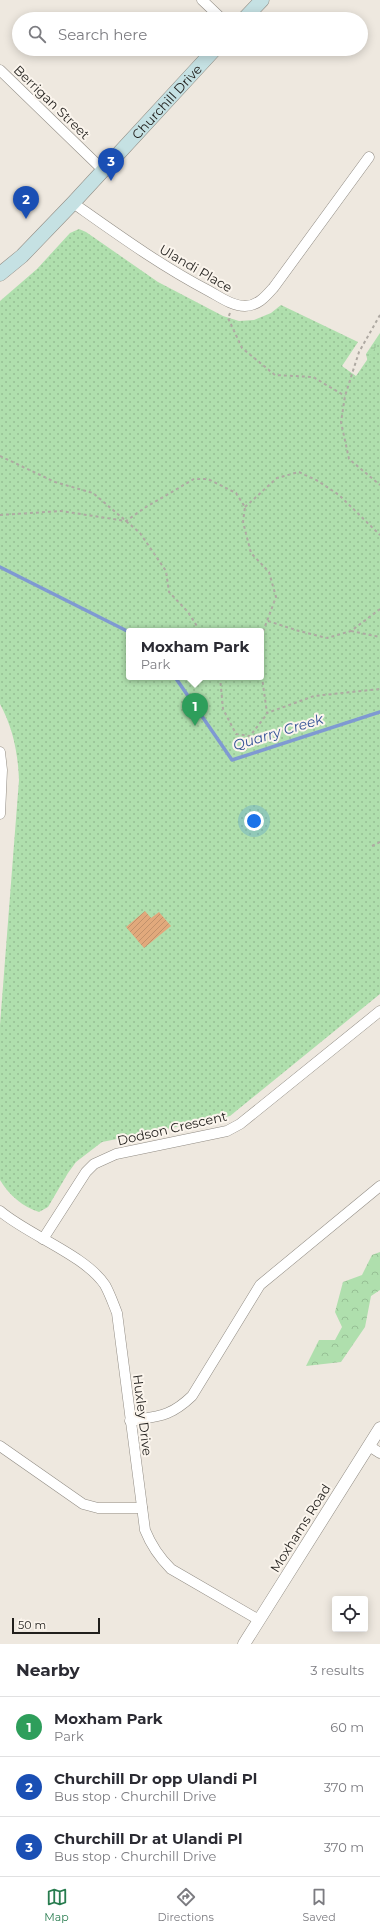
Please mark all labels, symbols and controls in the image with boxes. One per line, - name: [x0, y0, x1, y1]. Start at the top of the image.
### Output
- search box: [12, 12, 368, 56]
- icon: search: [26, 23, 48, 45]
- text: Search here: [58, 25, 147, 44]
- street label: Churchill Drive: [128, 61, 205, 142]
- street label: Berrigan Street: [11, 62, 93, 142]
- pin: 3: [98, 148, 124, 181]
- pin: 2: [13, 186, 39, 219]
- street label: Ulandi Place: [157, 241, 235, 295]
- popup: [126, 628, 264, 680]
- text: Moxham Park: [141, 637, 249, 656]
- text: Park: [141, 656, 170, 672]
- pin: 1: [182, 693, 208, 726]
- water label: Quarry Creek: [231, 710, 326, 754]
- your location: [244, 811, 264, 831]
- street label: Dodson Crescent: [116, 1108, 228, 1148]
- street label: Huxley Drive: [130, 1373, 156, 1457]
- street label: Moxhams Road: [266, 1481, 334, 1575]
- map controls: [332, 1596, 368, 1632]
- button: locate: [332, 1596, 368, 1632]
- scale bar: [12, 1616, 100, 1635]
- text: 50 m: [18, 1618, 46, 1632]
- text: Nearby: [16, 1660, 80, 1680]
- text: 3 results: [310, 1662, 364, 1678]
- text: Moxham Park: [54, 1709, 163, 1728]
- text: 1: [26, 1719, 32, 1735]
- text: 60 m: [330, 1719, 364, 1735]
- text: Park: [54, 1728, 84, 1744]
- text: Churchill Dr opp Ulandi Pl: [54, 1769, 257, 1788]
- text: 2: [25, 1779, 33, 1795]
- text: 370 m: [324, 1779, 364, 1795]
- text: Bus stop · Churchill Drive: [54, 1788, 216, 1804]
- text: Churchill Dr at Ulandi Pl: [54, 1829, 243, 1848]
- text: 3: [25, 1839, 33, 1855]
- text: 370 m: [324, 1839, 364, 1855]
- text: Bus stop · Churchill Drive: [54, 1848, 216, 1864]
- tab: Map: [44, 1886, 69, 1924]
- tab: Directions: [158, 1886, 214, 1924]
- tab: Saved: [303, 1886, 336, 1924]

